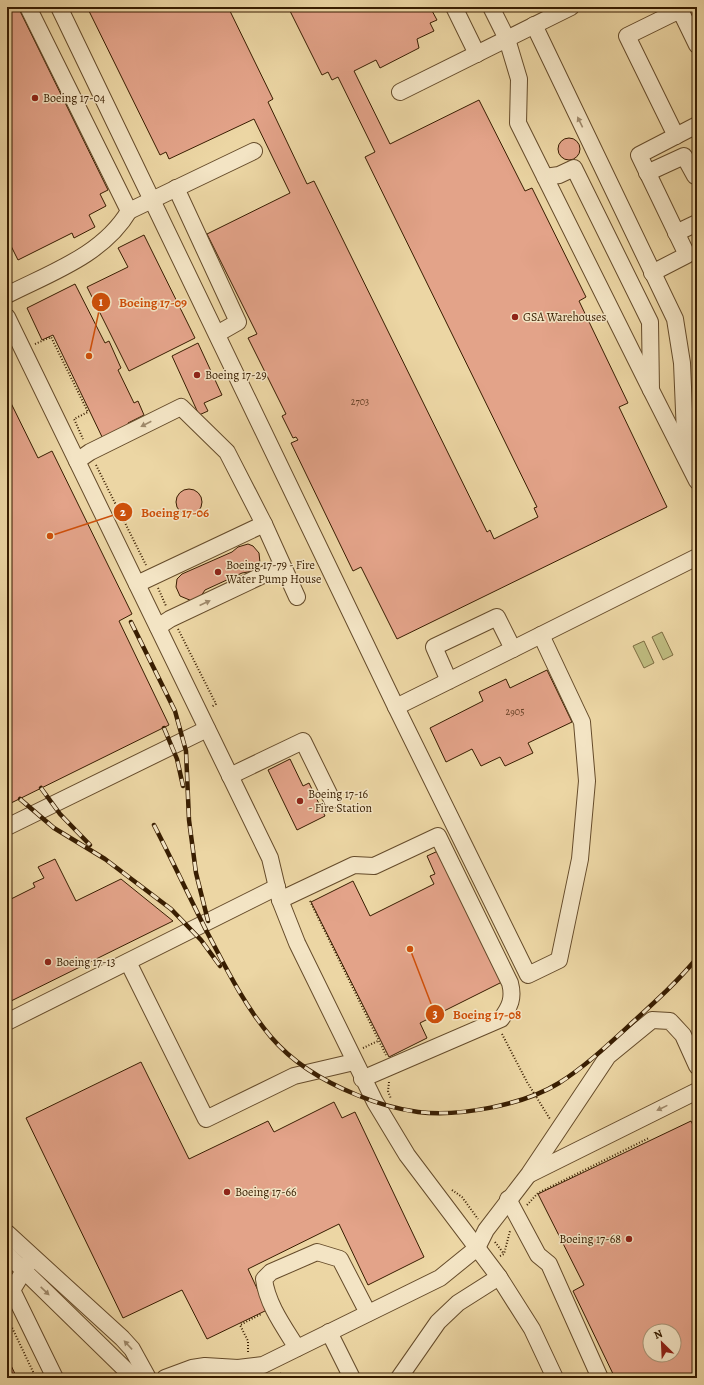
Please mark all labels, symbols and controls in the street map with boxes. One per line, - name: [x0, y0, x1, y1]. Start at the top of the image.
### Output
- place label: Boeing 17-04: [43, 90, 106, 106]
- marker: Boeing 17-04: [30, 93, 40, 103]
- one-way arrow: [577, 116, 583, 127]
- callout: Boeing 17-09: [91, 290, 195, 315]
- text: 1: [99, 294, 104, 310]
- text: Boeing 17-09: [119, 294, 187, 311]
- place label: GSA Warehouses: [523, 309, 606, 325]
- marker: GSA Warehouses: [510, 312, 520, 322]
- place label: Boeing 17-29: [205, 367, 267, 383]
- marker: Boeing 17-29: [192, 370, 202, 380]
- house number: 2703: [351, 395, 369, 408]
- one-way arrow: [141, 421, 152, 427]
- callout: Boeing 17-06: [113, 500, 217, 525]
- text: 2: [120, 504, 126, 520]
- text: Boeing 17-06: [141, 504, 209, 521]
- place label: Boeing 17-79 - Fire Water Pump House: [225, 557, 321, 587]
- marker: Boeing 17-79 - Fire Water Pump House: [213, 567, 223, 577]
- one-way arrow: [200, 600, 211, 606]
- house number: 2905: [506, 705, 524, 718]
- place label: Boeing 17-16 - Fire Station: [308, 786, 372, 816]
- marker: Boeing 17-16 - Fire Station: [295, 796, 305, 806]
- place label: Boeing 17-13: [56, 954, 116, 970]
- marker: Boeing 17-13: [43, 957, 53, 967]
- callout: Boeing 17-08: [425, 1002, 529, 1027]
- text: 3: [432, 1006, 438, 1022]
- text: Boeing 17-08: [453, 1006, 521, 1023]
- one-way arrow: [656, 1105, 668, 1111]
- place label: Boeing 17-66: [235, 1184, 297, 1200]
- marker: Boeing 17-66: [222, 1187, 232, 1197]
- place label: Boeing 17-68: [559, 1231, 621, 1247]
- marker: Boeing 17-68: [624, 1234, 634, 1244]
- one-way arrow: [40, 1286, 50, 1296]
- north arrow: [642, 1323, 682, 1363]
- text: N: [651, 1326, 665, 1343]
- one-way arrow: [123, 1340, 133, 1350]

